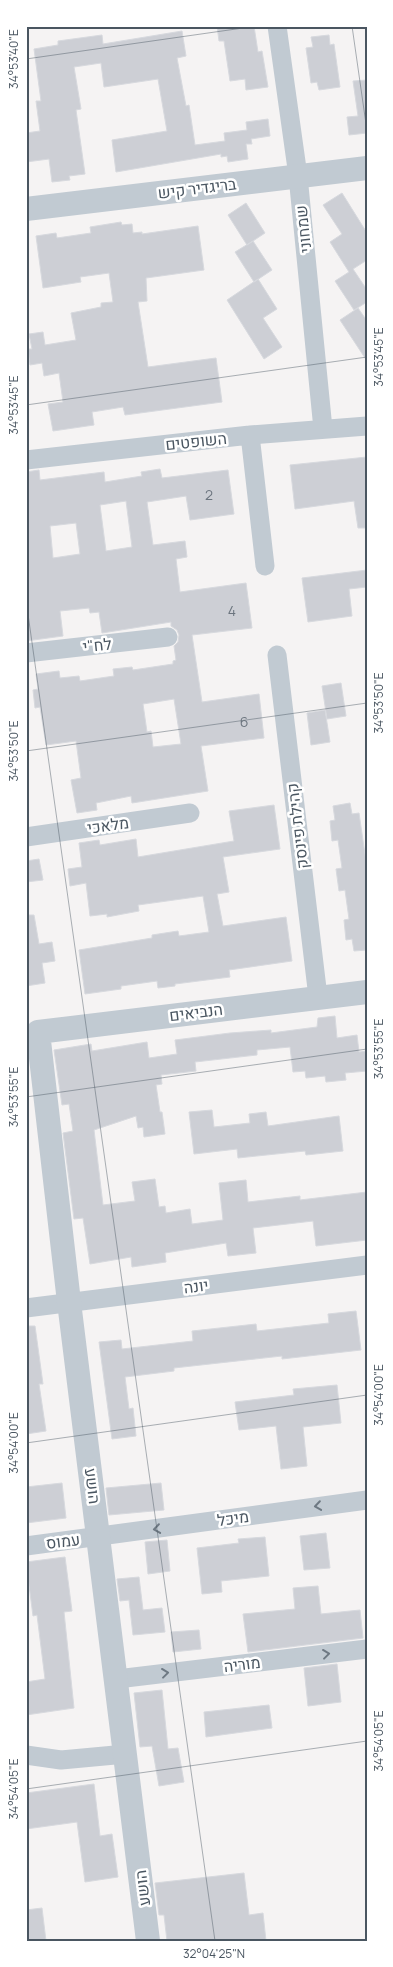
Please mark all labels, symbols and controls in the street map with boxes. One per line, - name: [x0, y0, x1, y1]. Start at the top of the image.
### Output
- text: 34°53'40"E: [5, 29, 22, 89]
- street label: בריגדיר קיש: [156, 172, 238, 204]
- street label: שמחוני: [290, 204, 316, 254]
- text: 34°53'45"E: [370, 327, 387, 387]
- text: 34°53'45"E: [5, 375, 22, 435]
- street label: השופטים: [164, 427, 228, 455]
- house number: 2: [205, 485, 213, 504]
- house number: 4: [228, 601, 236, 620]
- street label: לח"י: [81, 633, 113, 657]
- text: 34°53'50"E: [370, 672, 387, 734]
- house number: 6: [240, 712, 248, 731]
- text: 34°53'50"E: [5, 720, 22, 782]
- street label: קהילת פינסק: [281, 782, 313, 870]
- street label: מלאכי: [86, 811, 130, 839]
- street label: הנביאים: [168, 998, 224, 1026]
- text: 34°53'55"E: [370, 1019, 387, 1079]
- text: 34°53'55"E: [5, 1067, 22, 1127]
- street label: יונה: [182, 1274, 210, 1298]
- text: 34°54'00"E: [370, 1364, 387, 1426]
- text: 34°54'00"E: [5, 1412, 22, 1474]
- street label: הושע: [80, 1467, 106, 1505]
- one-way arrow: [314, 1500, 322, 1511]
- street label: מיכל: [216, 1505, 250, 1531]
- one-way arrow: [153, 1523, 162, 1533]
- street label: עמוס: [45, 1528, 81, 1554]
- one-way arrow: [323, 1649, 331, 1660]
- street label: מוריה: [222, 1651, 262, 1677]
- one-way arrow: [161, 1669, 169, 1679]
- text: 34°54'05"E: [370, 1710, 387, 1772]
- text: 34°54'05"E: [5, 1758, 22, 1820]
- street label: הושע: [129, 1869, 155, 1907]
- text: 32°04'25"N: [183, 1945, 245, 1962]

